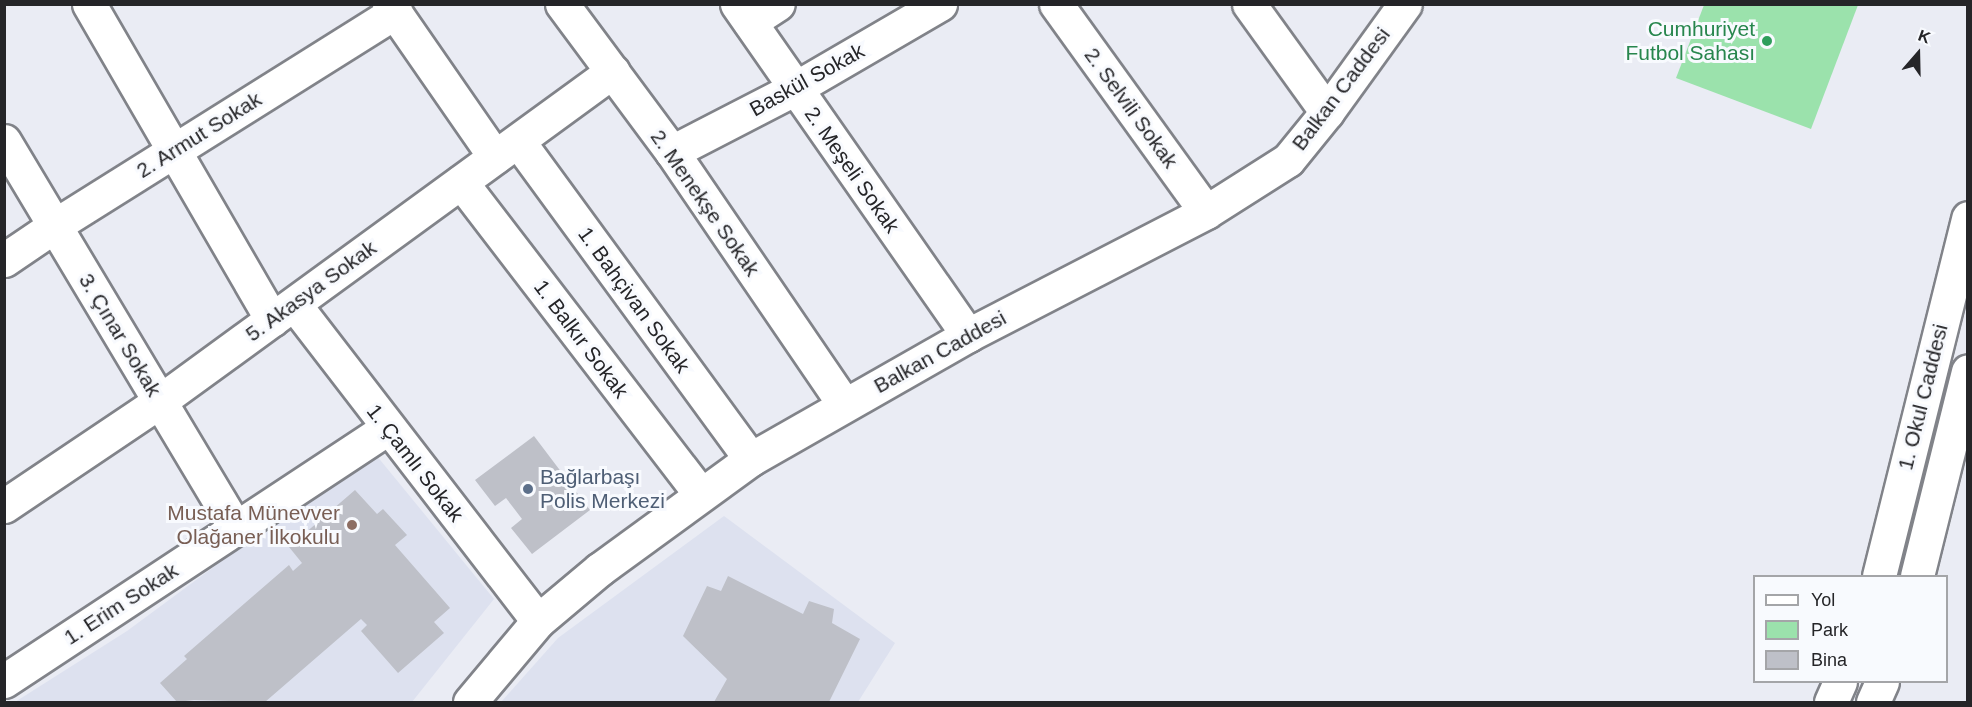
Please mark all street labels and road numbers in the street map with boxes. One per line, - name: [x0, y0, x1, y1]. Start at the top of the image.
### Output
- street label: Balkan Caddesi: [1287, 23, 1395, 155]
- street label: Baskül Sokak: [745, 38, 869, 122]
- street label: 2. Selvili Sokak: [1079, 43, 1183, 173]
- street label: 2. Armut Sokak: [131, 86, 267, 184]
- street label: 2. Meşeli Sokak: [799, 102, 905, 238]
- street label: 2. Menekşe Sokak: [645, 125, 765, 281]
- street label: 1. Bahçivan Sokak: [573, 222, 695, 378]
- street label: 5. Akasya Sokak: [240, 235, 382, 347]
- street label: 3. Çınar Sokak: [73, 269, 167, 401]
- street label: 1. Balkır Sokak: [528, 275, 634, 403]
- street label: Balkan Caddesi: [870, 305, 1010, 399]
- street label: 1. Okul Caddesi: [1893, 321, 1953, 473]
- street label: 1. Çamlı Sokak: [361, 399, 469, 527]
- street label: 1. Erim Sokak: [59, 558, 183, 650]

